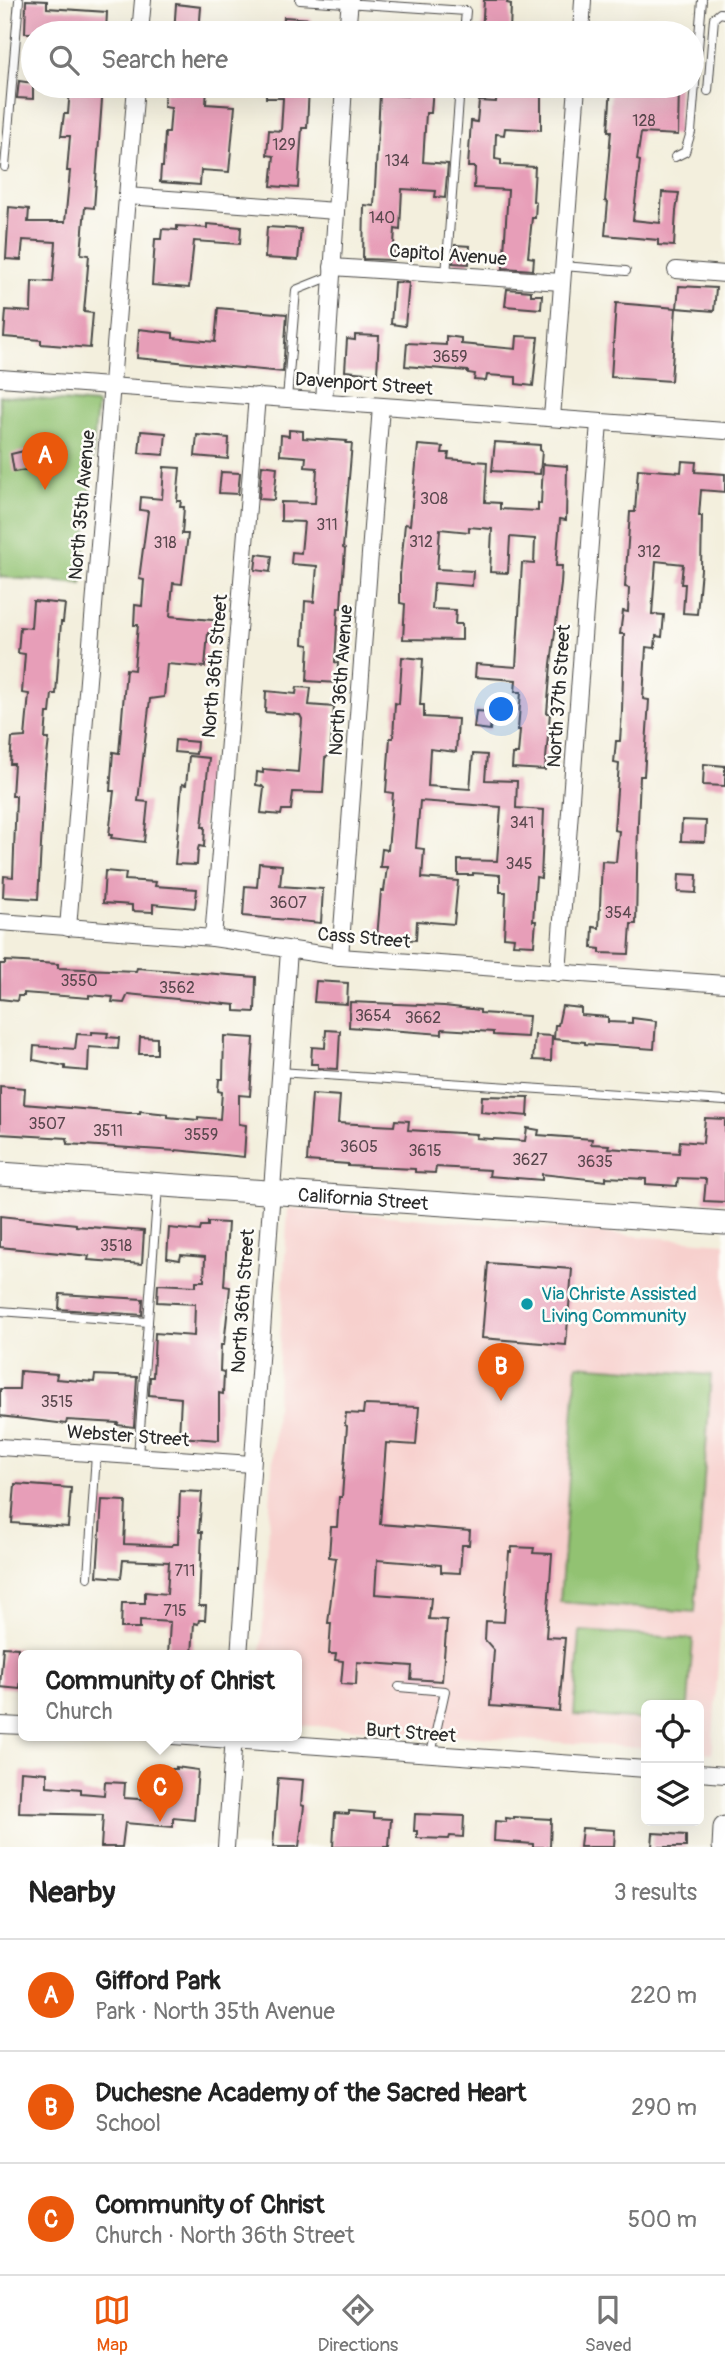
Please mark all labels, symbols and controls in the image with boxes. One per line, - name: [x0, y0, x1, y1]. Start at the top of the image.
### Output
- search box: [21, 21, 704, 98]
- icon: search: [45, 41, 83, 79]
- text: Search here: [101, 44, 228, 76]
- house number: 128: [632, 111, 656, 131]
- house number: 129: [272, 135, 296, 155]
- house number: 134: [385, 151, 409, 171]
- house number: 140: [369, 208, 395, 228]
- street label: Capitol Avenue: [388, 239, 508, 271]
- house number: 3659: [432, 347, 468, 367]
- street label: Davenport Street: [294, 367, 434, 401]
- street label: North 35th Avenue: [63, 428, 101, 581]
- pin: A: [22, 432, 68, 490]
- house number: 308: [420, 489, 448, 509]
- house number: 311: [316, 515, 338, 535]
- house number: 312: [409, 532, 433, 552]
- house number: 318: [153, 533, 177, 553]
- house number: 312: [637, 542, 661, 562]
- street label: North 36th Street: [197, 593, 233, 739]
- street label: North 36th Avenue: [324, 603, 358, 756]
- street label: North 37th Street: [542, 623, 576, 768]
- your location: [484, 692, 518, 726]
- house number: 341: [510, 813, 534, 833]
- house number: 345: [506, 854, 532, 874]
- house number: 3607: [269, 893, 307, 913]
- house number: 354: [605, 903, 631, 923]
- street label: Cass Street: [316, 922, 412, 954]
- house number: 3550: [60, 971, 98, 991]
- house number: 3562: [159, 978, 195, 998]
- house number: 3654: [355, 1006, 391, 1026]
- house number: 3662: [405, 1008, 441, 1028]
- house number: 3507: [29, 1114, 66, 1134]
- house number: 3511: [93, 1121, 123, 1141]
- house number: 3559: [184, 1125, 218, 1145]
- house number: 3605: [340, 1137, 378, 1157]
- house number: 3615: [408, 1141, 442, 1161]
- house number: 3627: [512, 1150, 548, 1170]
- house number: 3635: [577, 1152, 613, 1172]
- street label: California Street: [297, 1183, 429, 1216]
- street label: North 36th Street: [226, 1228, 260, 1374]
- house number: 3518: [100, 1236, 132, 1256]
- place label: Via Christe Assisted Living Community: [541, 1282, 697, 1328]
- marker: Via Christe Assisted Living Community: [519, 1296, 535, 1312]
- pin: B: [478, 1343, 524, 1401]
- house number: 3515: [41, 1392, 73, 1412]
- street label: Webster Street: [66, 1420, 190, 1452]
- house number: 711: [175, 1561, 195, 1581]
- house number: 715: [163, 1601, 187, 1621]
- popup: [18, 1650, 302, 1741]
- text: Community of Christ: [45, 1665, 275, 1697]
- text: Church: [45, 1697, 113, 1726]
- map controls: [641, 1700, 704, 1826]
- button: locate: [641, 1700, 704, 1763]
- street label: Burt Street: [365, 1718, 457, 1748]
- button: layers: [641, 1763, 704, 1826]
- pin: C: [137, 1764, 183, 1822]
- text: Nearby: [28, 1874, 115, 1911]
- text: 3 results: [614, 1878, 697, 1907]
- text: Gifford Park: [95, 1965, 221, 1997]
- text: A: [44, 1981, 58, 2010]
- text: 220 m: [630, 1981, 697, 2010]
- text: Park · North 35th Avenue: [95, 1997, 335, 2026]
- text: Duchesne Academy of the Sacred Heart: [95, 2077, 526, 2109]
- text: B: [44, 2093, 58, 2122]
- text: 290 m: [631, 2093, 697, 2122]
- text: School: [95, 2109, 161, 2138]
- text: Community of Christ: [95, 2189, 324, 2221]
- text: C: [44, 2205, 58, 2234]
- text: 500 m: [628, 2205, 697, 2234]
- text: Church · North 36th Street: [95, 2221, 354, 2250]
- tab: Map: [93, 2291, 131, 2357]
- tab: Directions: [318, 2291, 398, 2357]
- tab: Saved: [585, 2291, 632, 2357]

